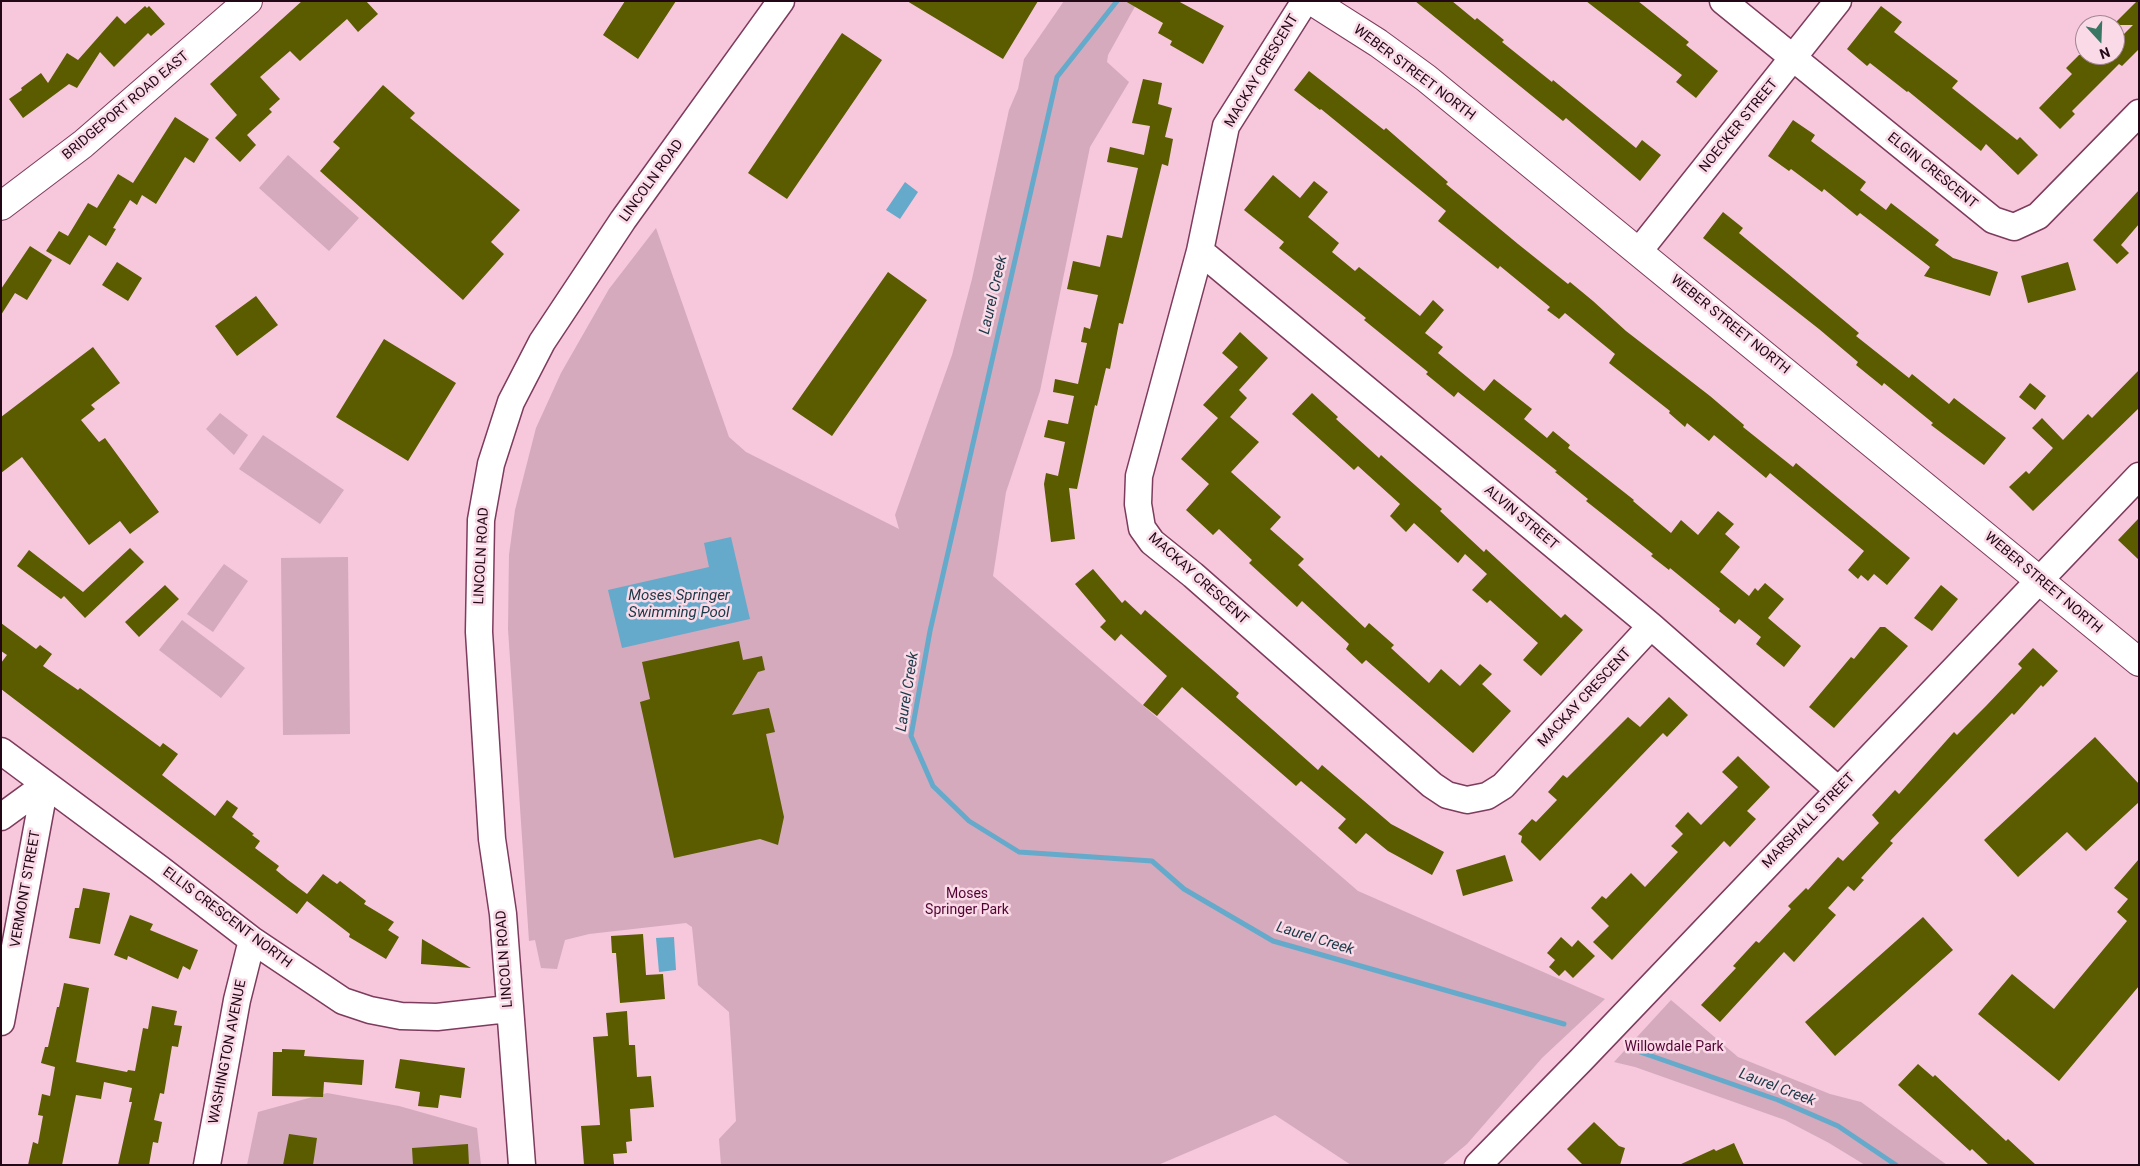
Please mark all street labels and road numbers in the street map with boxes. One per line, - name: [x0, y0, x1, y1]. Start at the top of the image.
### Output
- street label: MACKAY CRESCENT: [1222, 11, 1302, 131]
- street label: WEBER STREET NORTH: [1350, 22, 1478, 124]
- street label: BRIDGEPORT ROAD EAST: [59, 48, 193, 164]
- street label: NOECKER STREET: [1696, 76, 1782, 176]
- street label: ELGIN CRESCENT: [1884, 130, 1980, 212]
- street label: LINCOLN ROAD: [617, 137, 687, 225]
- street label: WEBER STREET NORTH: [1667, 272, 1793, 378]
- street label: ALVIN STREET: [1481, 482, 1561, 554]
- street label: LINCOLN ROAD: [471, 507, 493, 605]
- street label: WEBER STREET NORTH: [1981, 529, 2105, 637]
- street label: MACKAY CRESCENT: [1144, 530, 1252, 628]
- street label: MACKAY CRESCENT: [1535, 645, 1635, 751]
- street label: MARSHALL STREET: [1759, 770, 1859, 872]
- street label: VERMONT STREET: [7, 829, 45, 949]
- street label: ELLIS CRESCENT NORTH: [159, 864, 295, 972]
- street label: LINCOLN ROAD: [493, 910, 517, 1008]
- street label: WASHINGTON AVENUE: [206, 978, 250, 1126]

